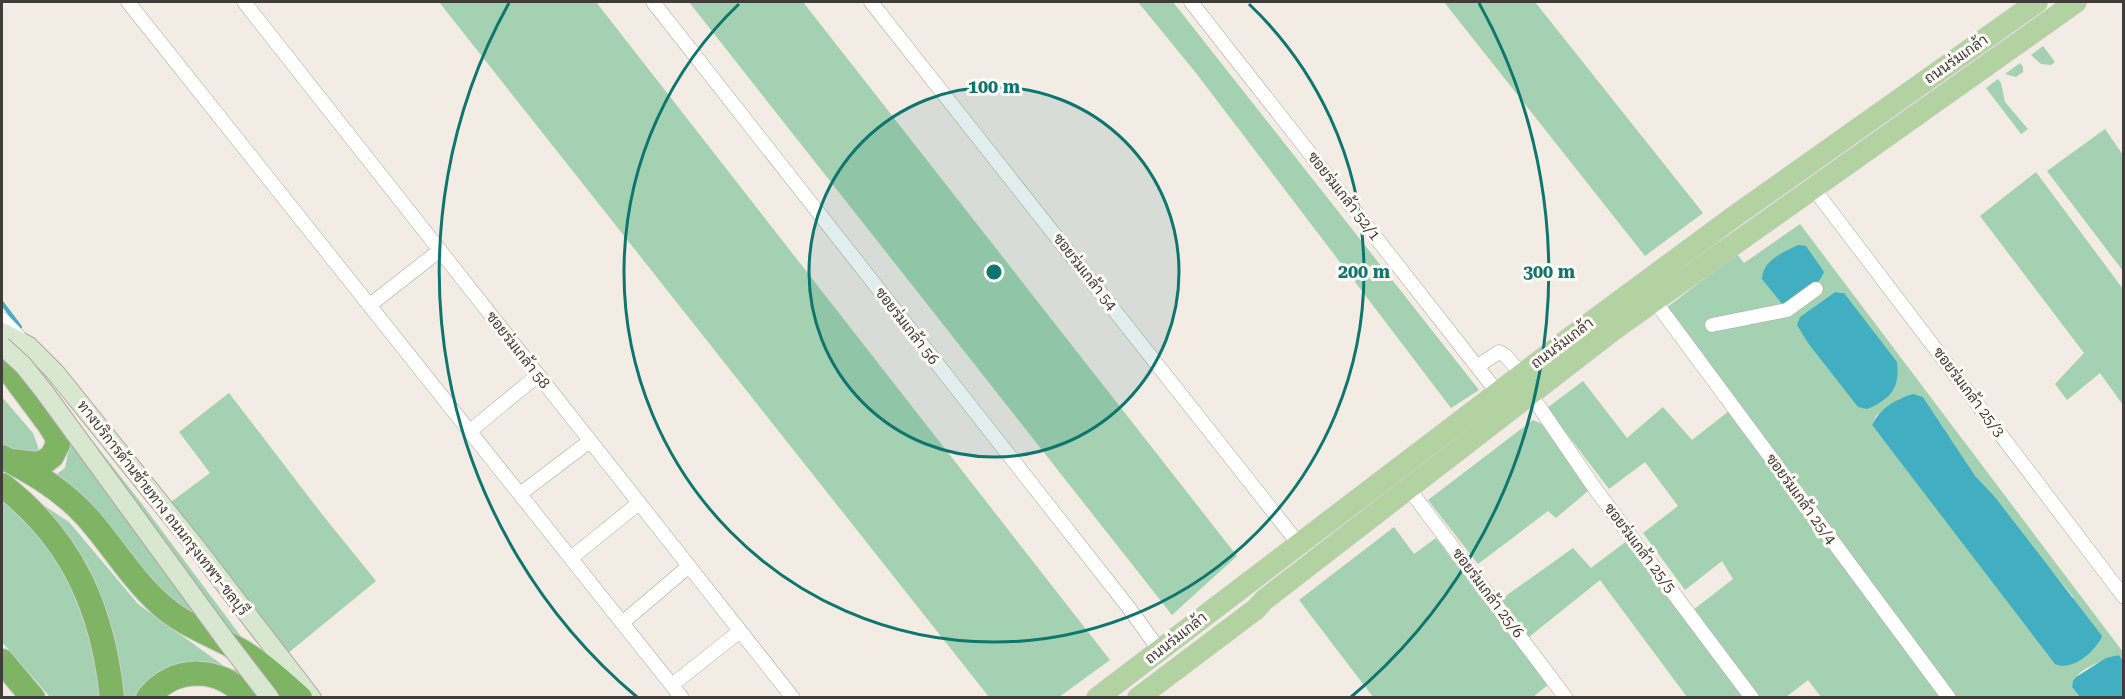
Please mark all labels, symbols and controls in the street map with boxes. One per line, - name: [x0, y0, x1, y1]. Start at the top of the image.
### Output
- street label: ถนนร่มเกล้า: [1920, 30, 1991, 87]
- text: 100 m: [968, 76, 1021, 97]
- street label: ซอยร่มเกล้า 52/1: [1304, 147, 1385, 244]
- street label: ซอยร่มเกล้า 54: [1049, 229, 1122, 315]
- text: 200 m: [1338, 261, 1391, 282]
- text: 300 m: [1523, 261, 1576, 282]
- centre of rings: [984, 262, 1004, 282]
- street label: ซอยร่มเกล้า 56: [871, 283, 943, 368]
- street label: ซอยร่มเกล้า 58: [482, 307, 554, 392]
- street label: ถนนร่มเกล้า: [1527, 313, 1597, 372]
- street label: ซอยร่มเกล้า 25/3: [1929, 343, 2009, 440]
- street label: ทางบริการด้านซ้ายทาง ถนนกรุงเทพฯ-ชลบุรี: [72, 396, 253, 620]
- street label: ซอยร่มเกล้า 25/4: [1762, 450, 1841, 548]
- street label: ซอยร่มเกล้า 25/5: [1600, 499, 1680, 596]
- street label: ซอยร่มเกล้า 25/6: [1448, 544, 1528, 641]
- street label: ถนนร่มเกล้า: [1141, 607, 1211, 668]

